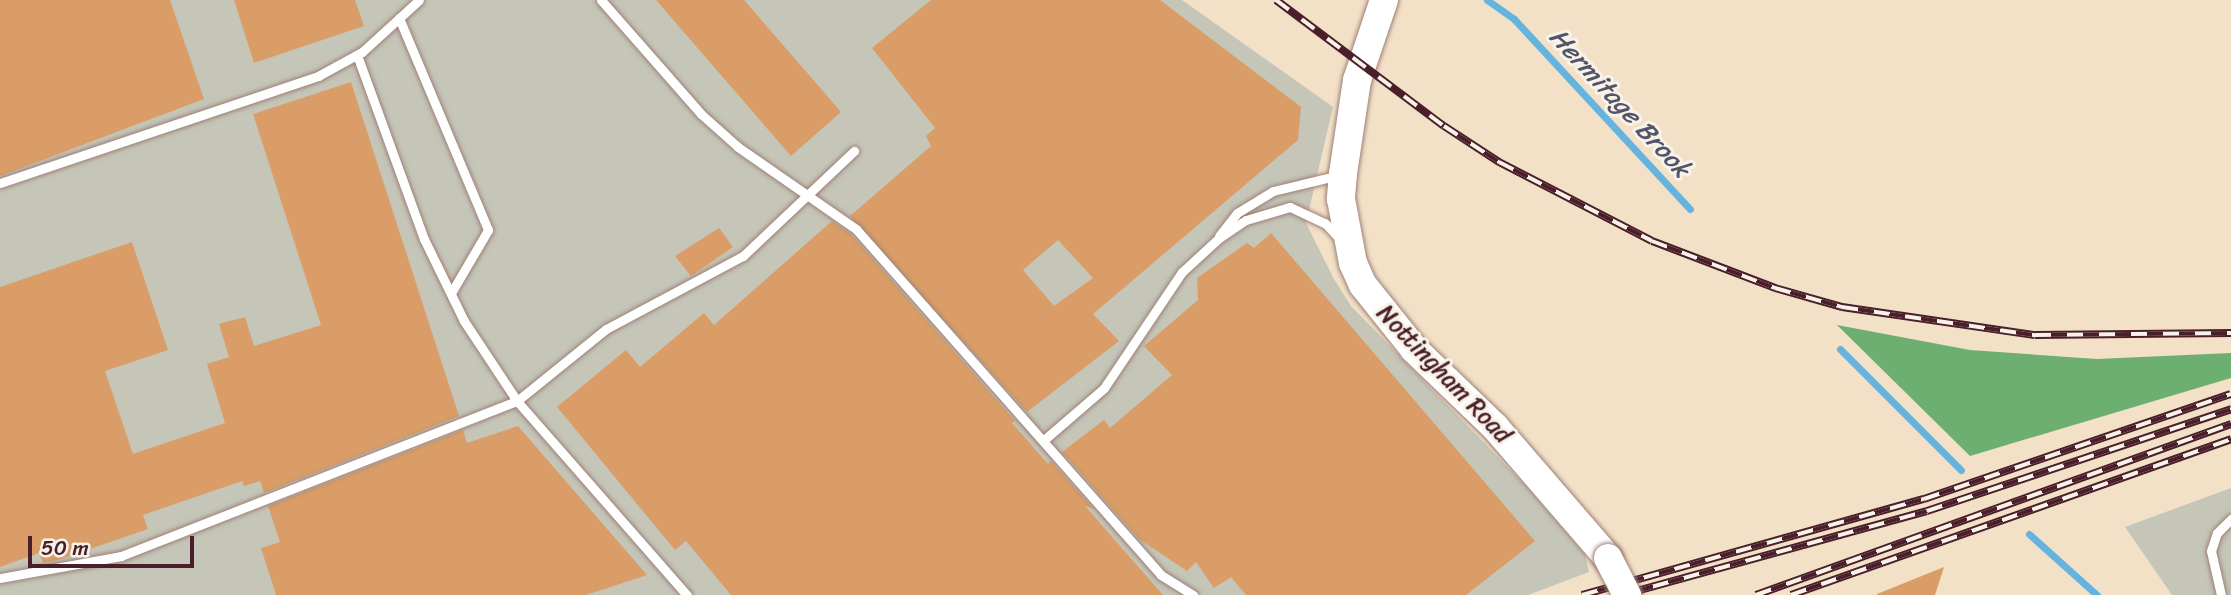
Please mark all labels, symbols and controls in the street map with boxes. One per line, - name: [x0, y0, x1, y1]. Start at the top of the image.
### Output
- water label: Hermitage Brook: [1543, 22, 1697, 184]
- street label: Nottingham Road: [1371, 299, 1517, 449]
- scale bar: [32, 522, 198, 566]
- text: 50 m: [41, 529, 89, 567]

